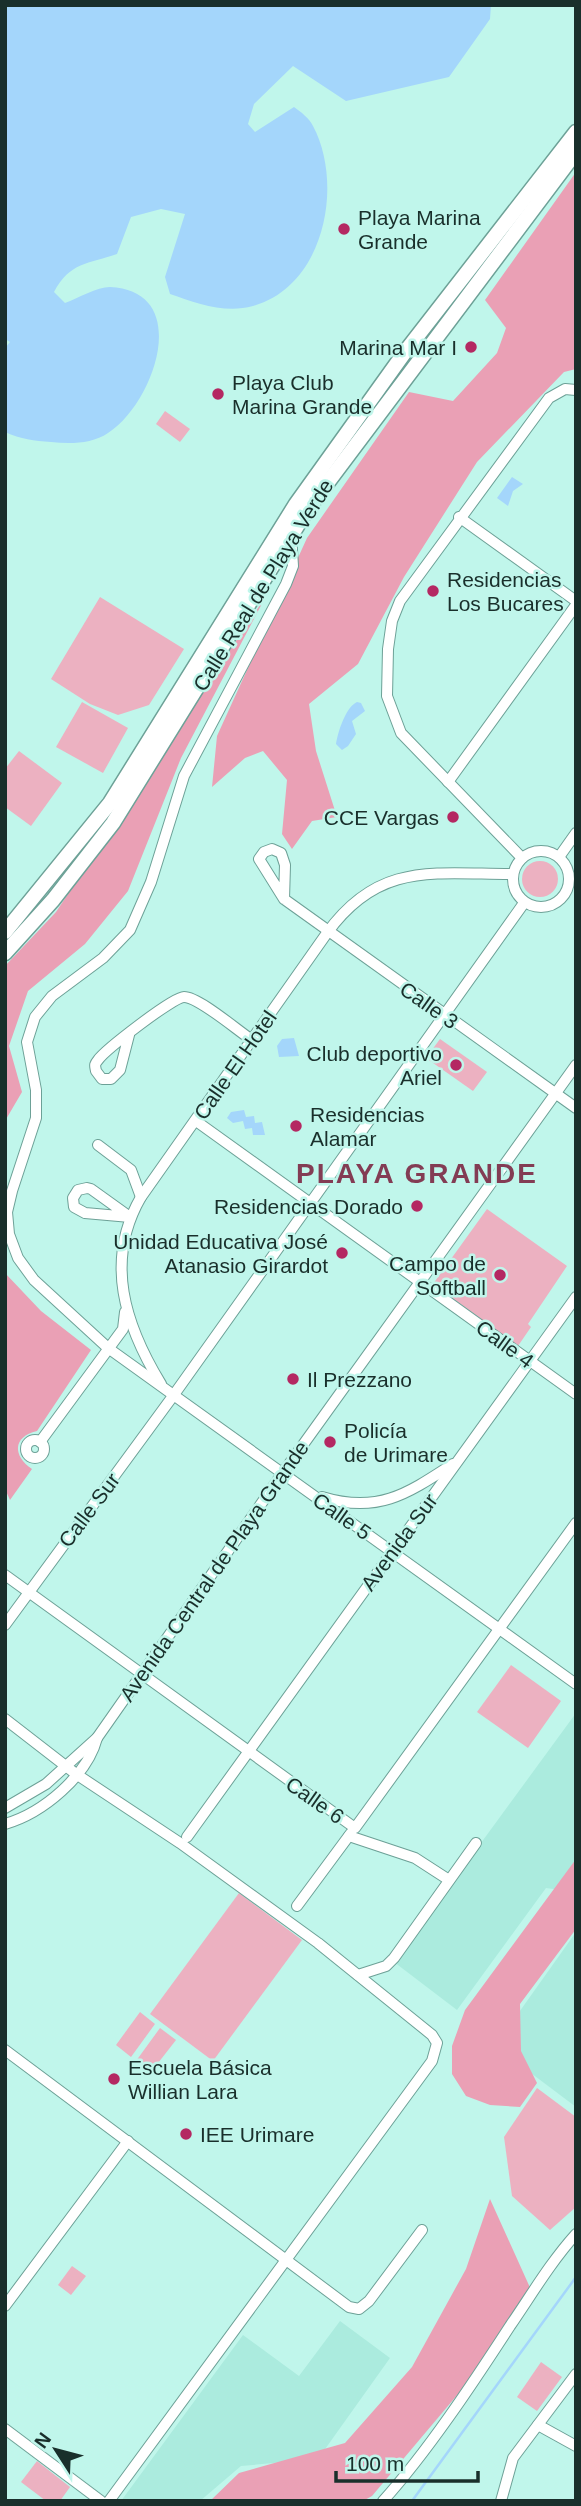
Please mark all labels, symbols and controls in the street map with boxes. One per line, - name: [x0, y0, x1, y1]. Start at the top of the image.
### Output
- place label: Playa Marina Grande: [358, 206, 481, 253]
- marker: Playa Marina Grande: [336, 221, 352, 237]
- place label: Marina Mar I: [339, 336, 457, 359]
- marker: Marina Mar I: [463, 339, 479, 355]
- place label: Playa Club Marina Grande: [232, 371, 372, 418]
- marker: Playa Club Marina Grande: [210, 386, 226, 402]
- street label: Calle Real de Playa Verde: [188, 475, 338, 695]
- place label: Residencias Los Bucares: [447, 568, 564, 615]
- marker: Residencias Los Bucares: [425, 583, 441, 599]
- place label: CCE Vargas: [324, 806, 439, 829]
- marker: CCE Vargas: [445, 809, 461, 825]
- street label: Calle 3: [396, 977, 462, 1033]
- street label: Calle El Hotel: [189, 1006, 281, 1124]
- place label: Club deportivo Ariel: [307, 1042, 442, 1089]
- marker: Club deportivo Ariel: [448, 1057, 464, 1073]
- place label: Residencias Alamar: [310, 1103, 424, 1150]
- marker: Residencias Alamar: [288, 1118, 304, 1134]
- district label: PLAYA GRANDE: [296, 1158, 538, 1189]
- place label: Residencias Dorado: [214, 1195, 403, 1218]
- marker: Residencias Dorado: [409, 1198, 425, 1214]
- place label: Unidad Educativa José Atanasio Girardot: [113, 1230, 328, 1277]
- marker: Unidad Educativa José Atanasio Girardot: [334, 1245, 350, 1261]
- place label: Campo de Softball: [389, 1252, 486, 1299]
- marker: Campo de Softball: [492, 1267, 508, 1283]
- street label: Calle 4: [472, 1315, 538, 1373]
- place label: Il Prezzano: [307, 1368, 412, 1391]
- marker: Il Prezzano: [285, 1371, 301, 1387]
- place label: Policía de Urimare: [344, 1419, 448, 1466]
- marker: Policía de Urimare: [322, 1434, 338, 1450]
- street label: Avenida Central de Playa Grande: [115, 1436, 313, 1706]
- street label: Calle Sur: [54, 1469, 124, 1551]
- street label: Calle 5: [309, 1488, 375, 1544]
- street label: Avenida Sur: [356, 1489, 442, 1595]
- street label: Calle 6: [282, 1772, 348, 1828]
- place label: Escuela Básica Willian Lara: [128, 2056, 272, 2103]
- marker: Escuela Básica Willian Lara: [106, 2071, 122, 2087]
- place label: IEE Urimare: [200, 2123, 314, 2146]
- marker: IEE Urimare: [178, 2126, 194, 2142]
- north arrow: [21, 2415, 91, 2485]
- text: N: [30, 2429, 55, 2452]
- scale bar: [336, 2440, 478, 2484]
- text: 100 m: [346, 2452, 404, 2475]

